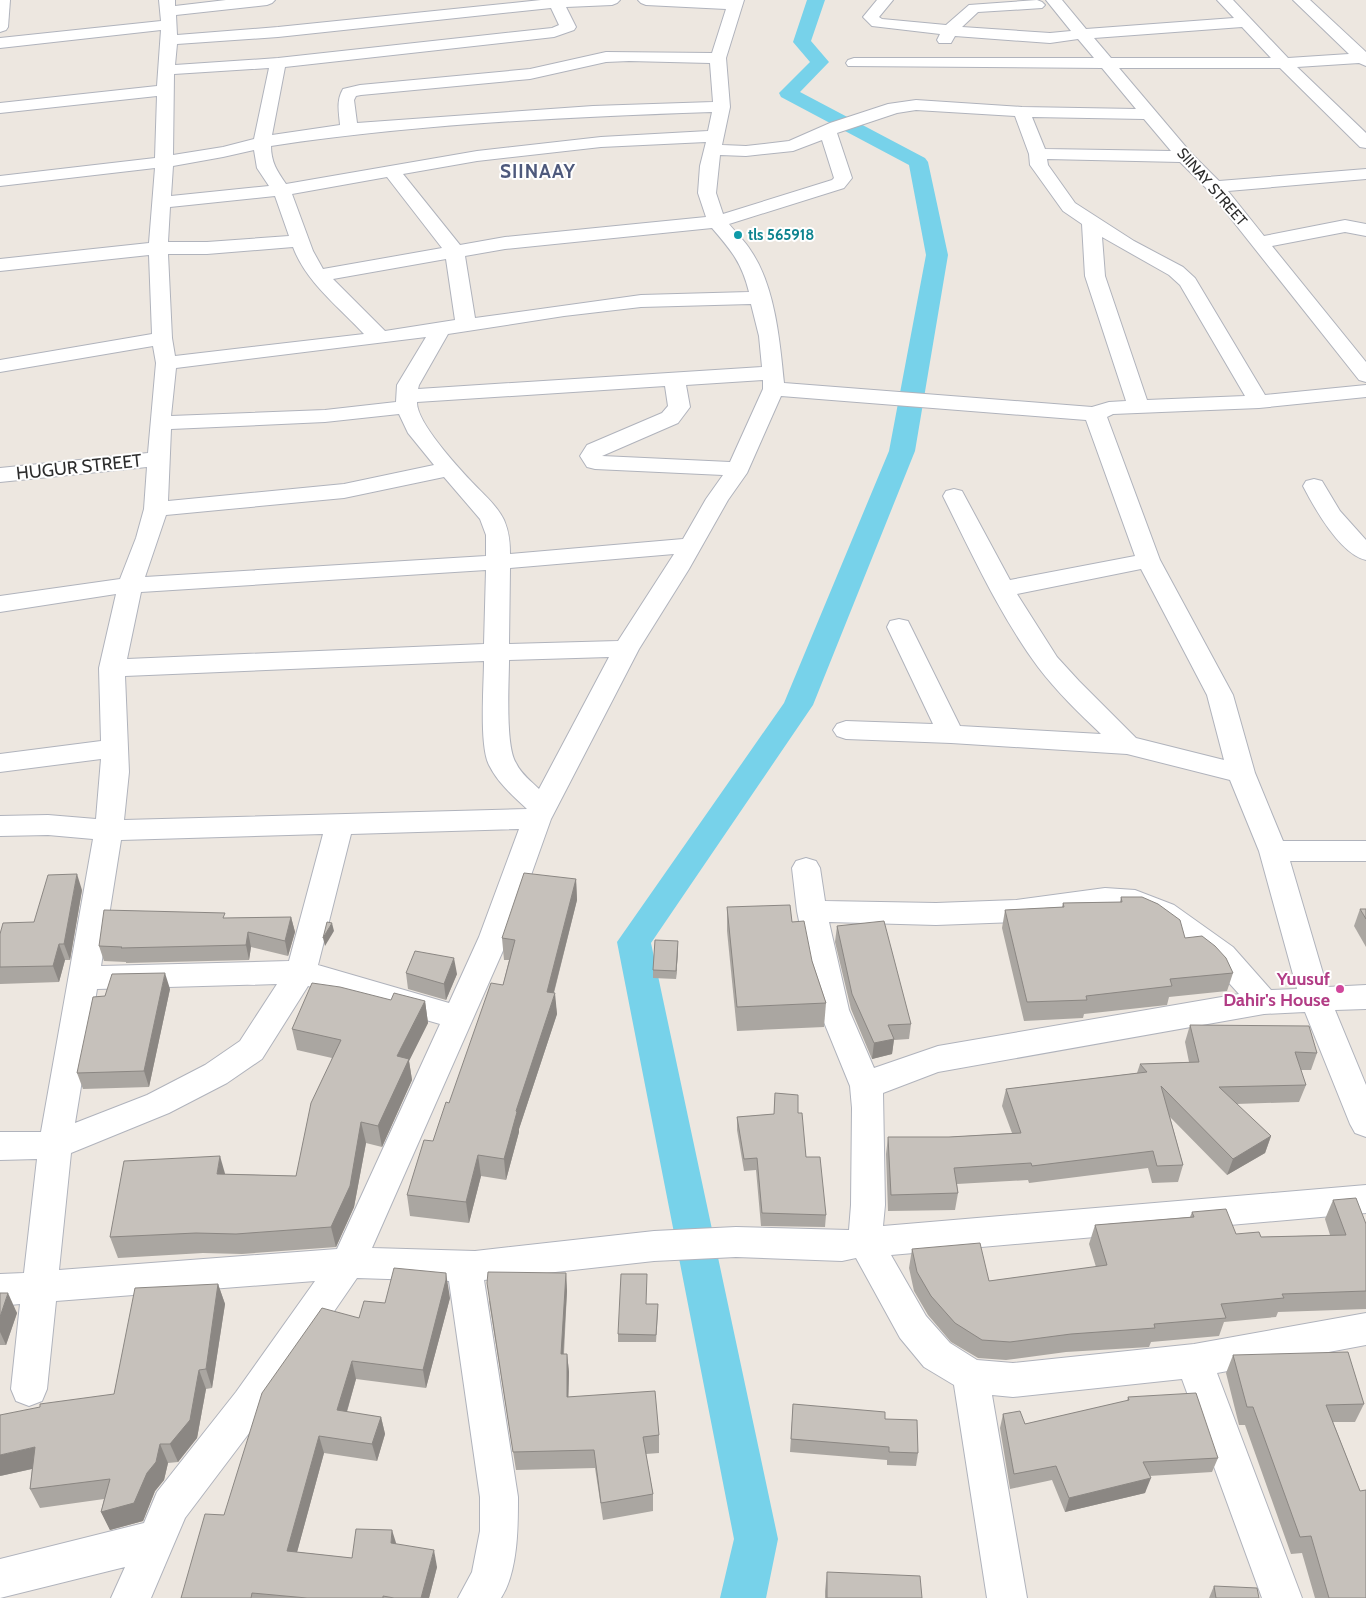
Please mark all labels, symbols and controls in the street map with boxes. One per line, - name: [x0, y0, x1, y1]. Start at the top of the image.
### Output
- street label: SIINAY STREET: [1173, 144, 1251, 230]
- district label: SIINAAY: [500, 160, 576, 183]
- place label: tls 565918: [748, 226, 814, 244]
- marker: tls 565918: [732, 229, 744, 241]
- street label: HUGUR STREET: [15, 449, 143, 485]
- place label: Yuusuf Dahir's House: [1223, 968, 1330, 1011]
- marker: Yuusuf Dahir's House: [1334, 983, 1346, 995]

